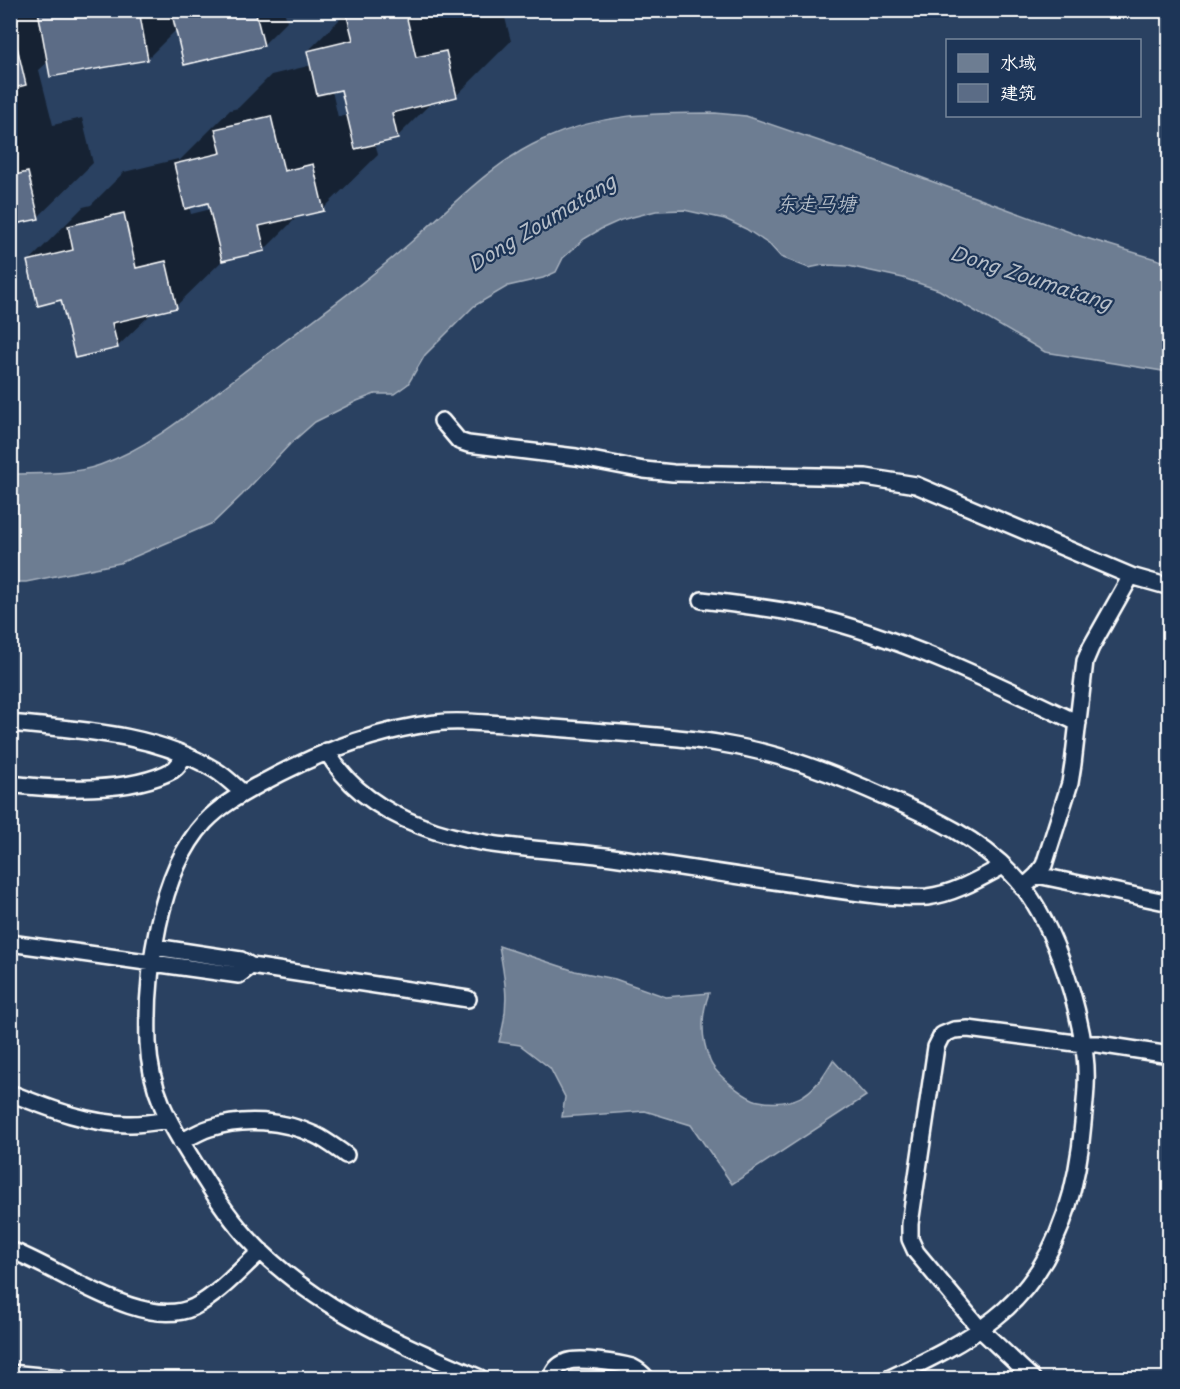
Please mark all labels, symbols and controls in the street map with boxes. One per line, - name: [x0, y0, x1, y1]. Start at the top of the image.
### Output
- legend: [946, 39, 1141, 117]
- text: 水域: [1000, 48, 1036, 75]
- text: 建筑: [1000, 78, 1036, 105]
- water label: Dong Zoumatang: [462, 165, 622, 278]
- water label: 东走马塘: [776, 188, 858, 218]
- water label: Dong Zoumatang: [947, 237, 1117, 318]

